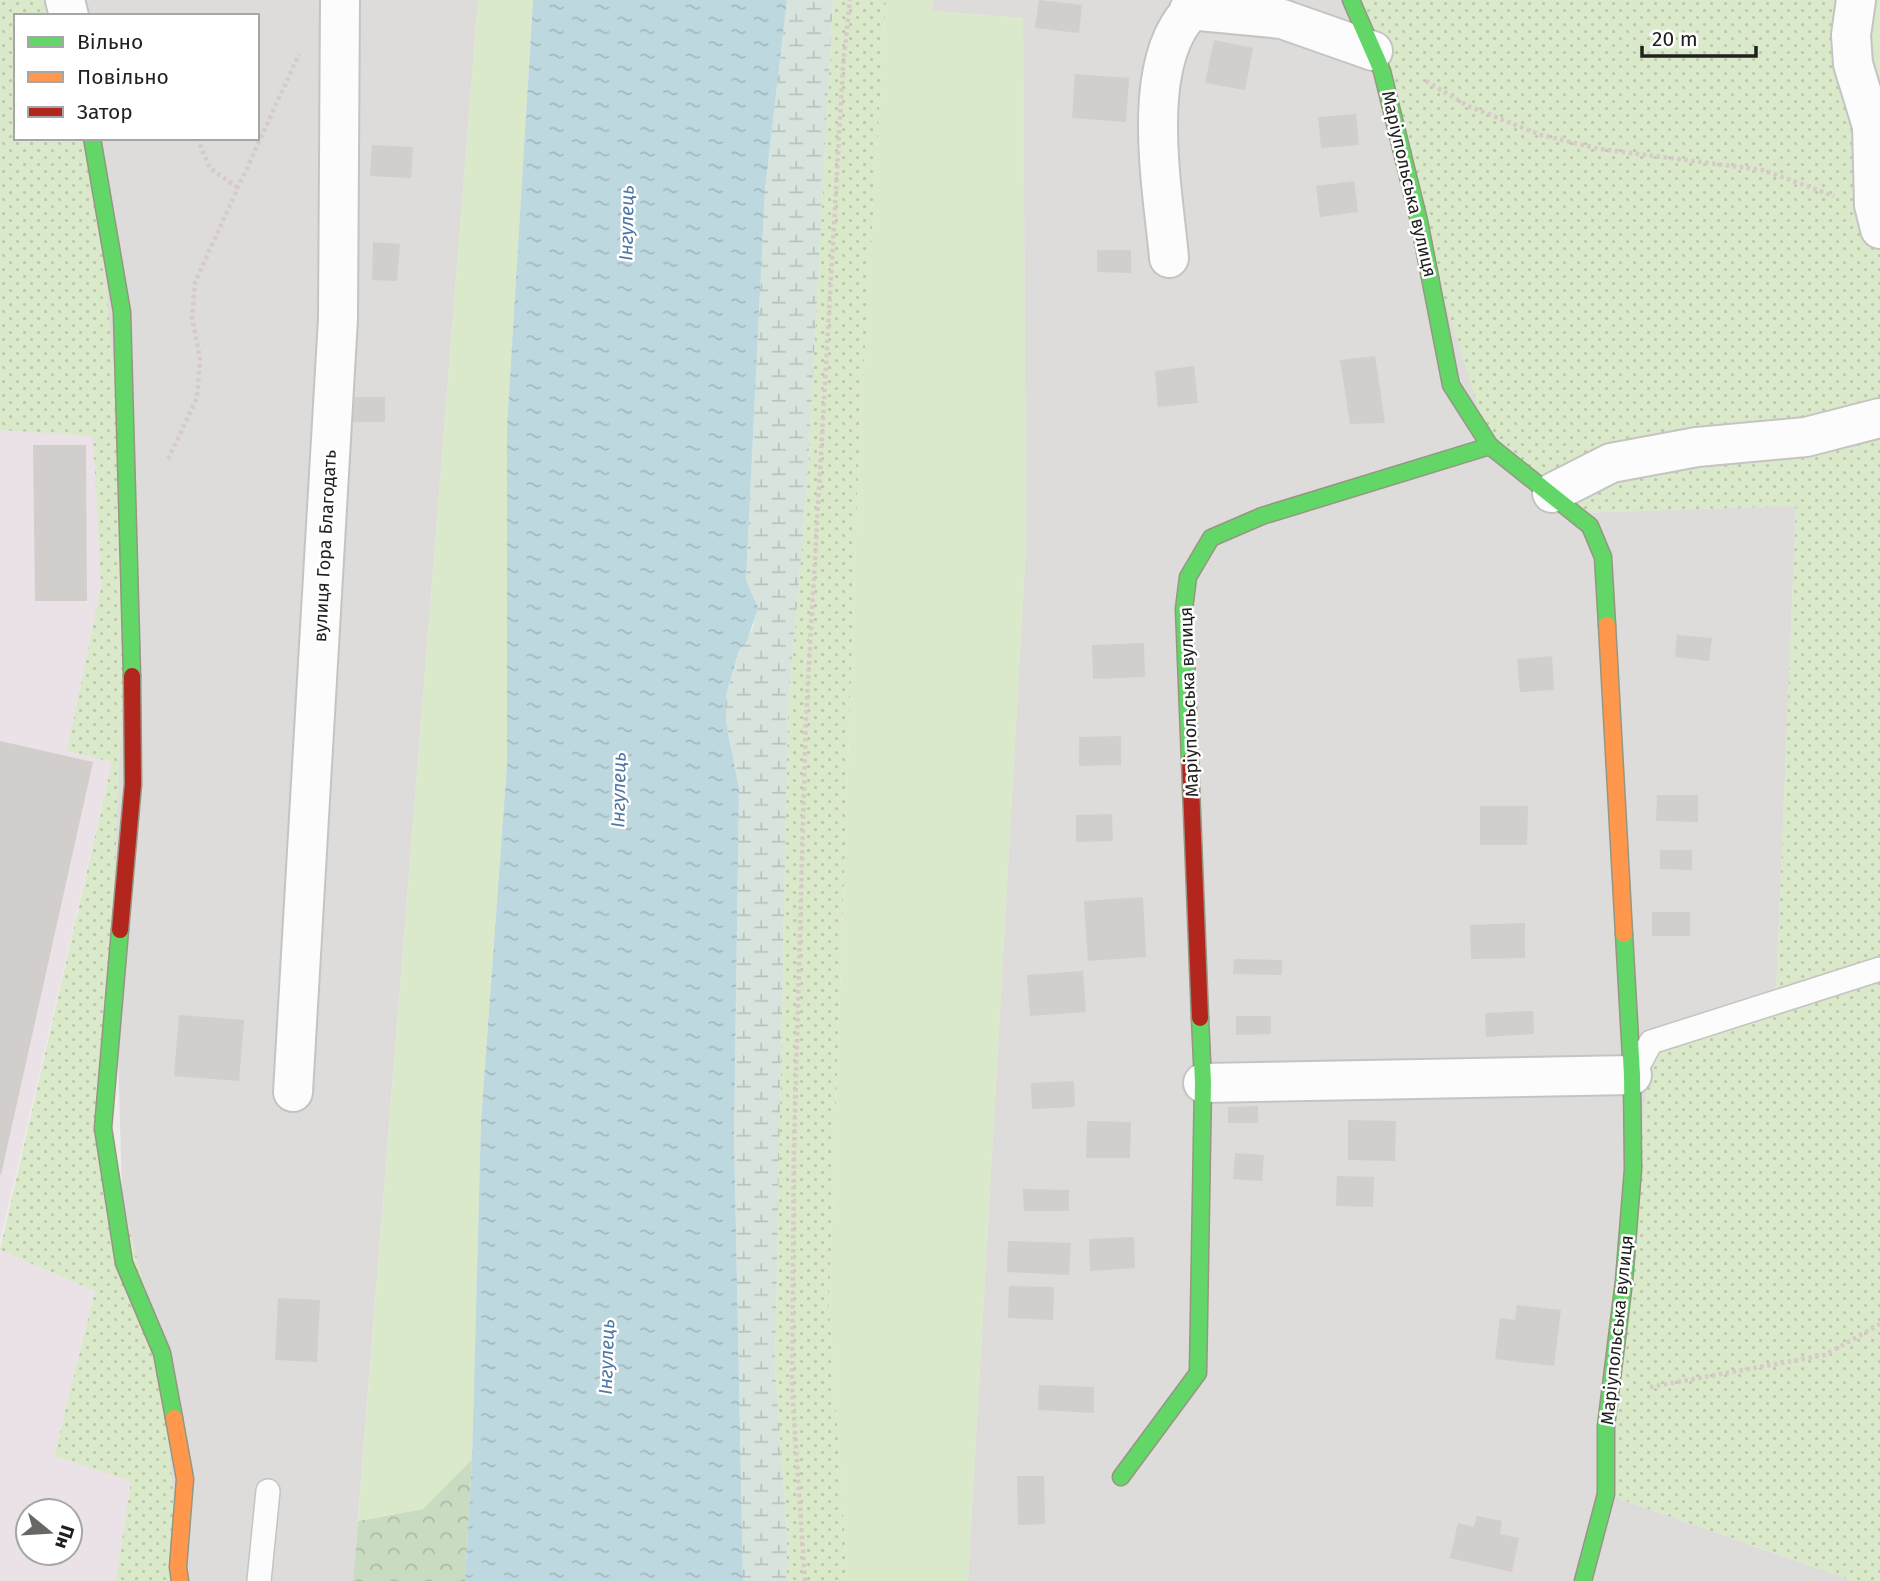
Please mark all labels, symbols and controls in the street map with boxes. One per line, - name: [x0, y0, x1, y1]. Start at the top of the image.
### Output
- legend: [14, 14, 259, 140]
- scale bar: [1642, 14, 1756, 58]
- text: 20 m: [1652, 26, 1698, 52]
- text: Вільно: [77, 29, 143, 55]
- text: Повільно: [77, 64, 169, 90]
- street label: Маріупольська вулиця: [1377, 89, 1441, 279]
- text: Затор: [77, 99, 133, 125]
- water label: Інгулець: [614, 185, 639, 261]
- street label: вулиця Гора Благодать: [309, 449, 341, 643]
- street label: Маріупольська вулиця: [1175, 606, 1203, 798]
- water label: Інгулець: [606, 752, 631, 828]
- street label: Маріупольська вулиця: [1596, 1234, 1638, 1426]
- water label: Інгулець: [594, 1319, 619, 1395]
- north arrow: [14, 1497, 84, 1567]
- text: Пн: [50, 1522, 79, 1552]

